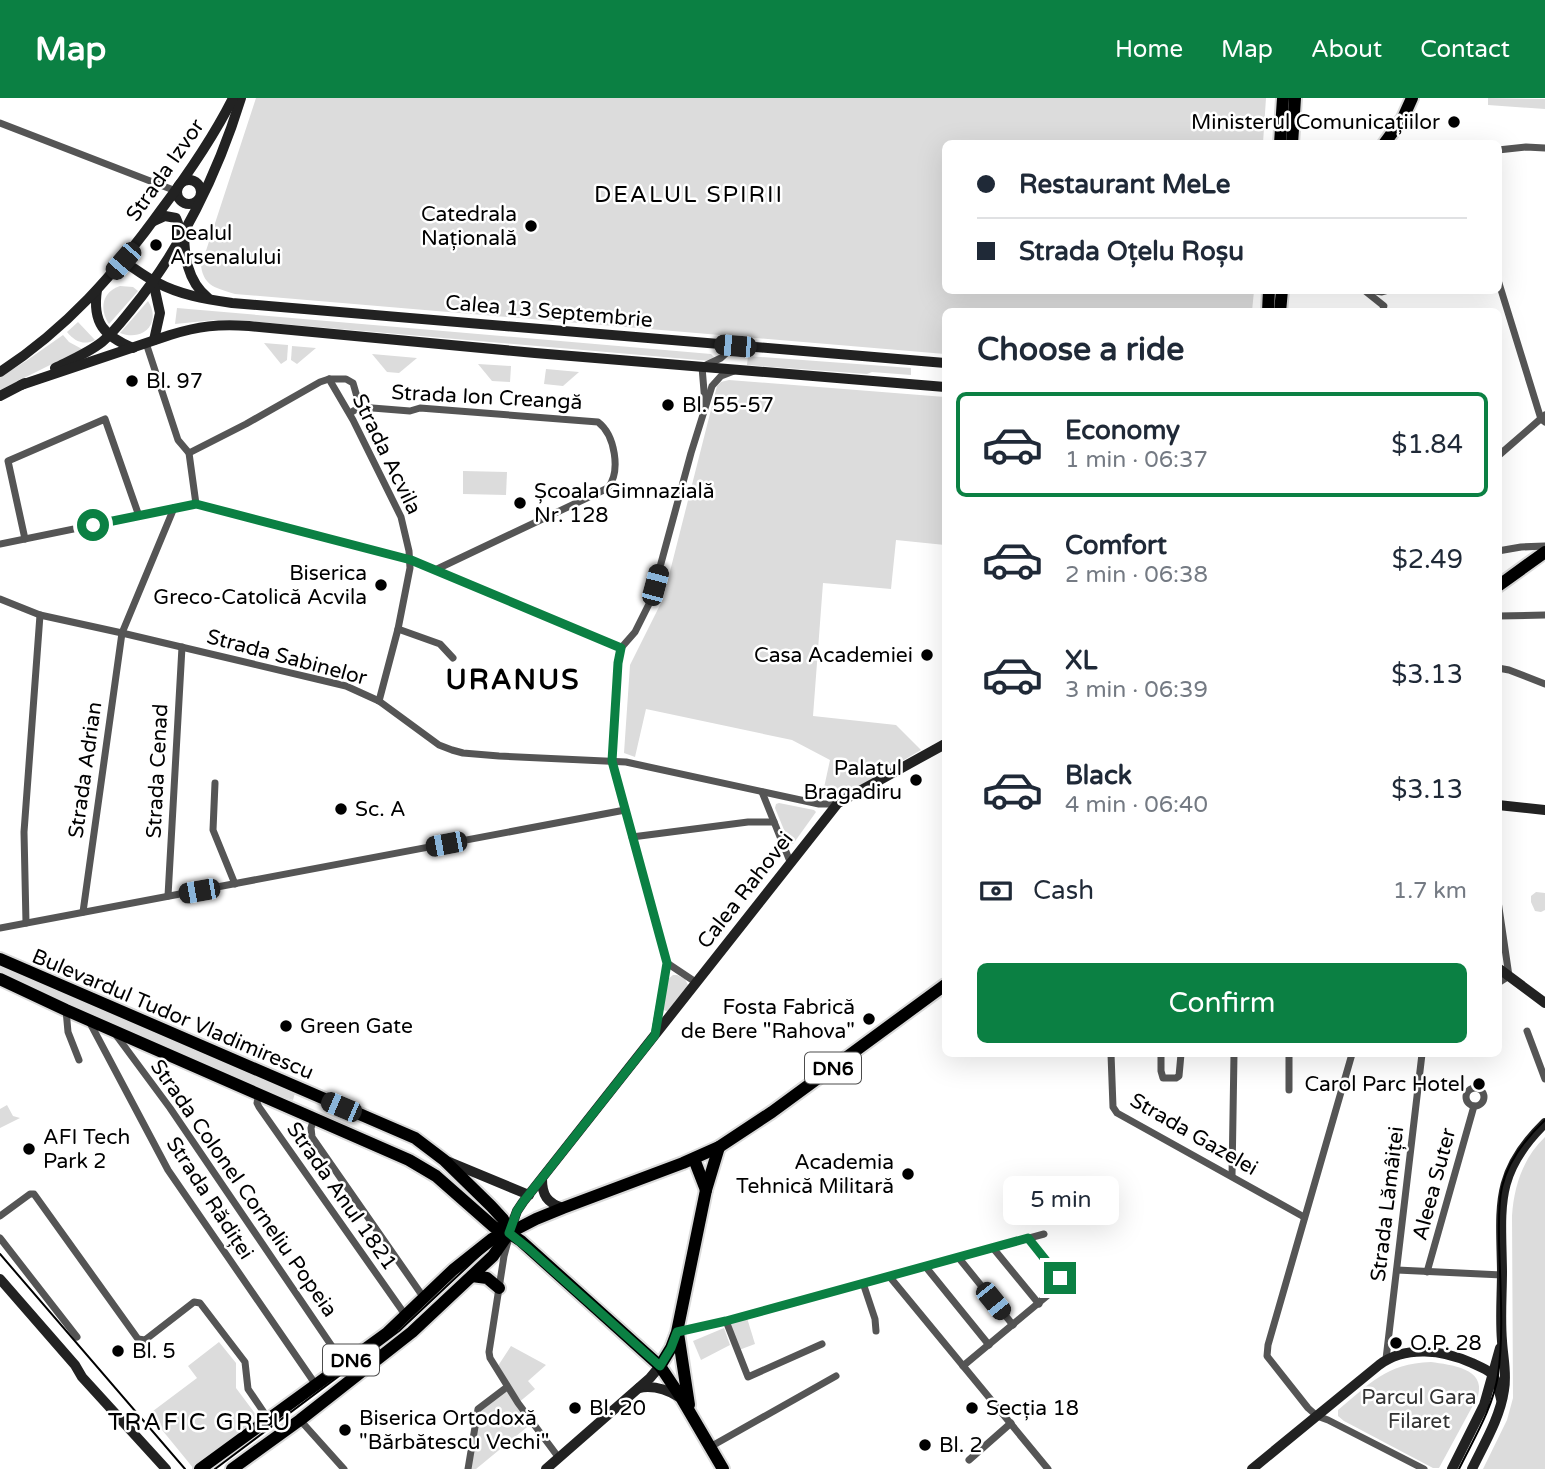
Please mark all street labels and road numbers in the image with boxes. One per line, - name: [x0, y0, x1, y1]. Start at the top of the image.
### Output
- street label: Strada Izvor: [121, 114, 210, 226]
- street label: Calea 13 Septembrie: [444, 290, 654, 333]
- street label: Strada Ion Creangă: [391, 380, 583, 415]
- street label: Strada Acvila: [347, 390, 426, 519]
- street label: Strada Sabinelor: [204, 624, 370, 691]
- street label: Strada Adrian: [64, 700, 107, 840]
- street label: Strada Cenad: [141, 703, 174, 839]
- street label: Calea Rahovei: [692, 827, 799, 954]
- street label: Bulevardul Tudor Vladimirescu: [28, 944, 317, 1085]
- road number: DN6: [805, 1052, 861, 1084]
- street label: Strada Colonel Corneliu Popeia: [145, 1055, 342, 1322]
- street label: Strada Gazelei: [1125, 1088, 1262, 1181]
- street label: Strada Anul 1821: [281, 1117, 402, 1275]
- street label: Strada Lămâiței: [1366, 1125, 1409, 1283]
- street label: Aleea Suter: [1408, 1125, 1461, 1243]
- street label: Strada Rădiței: [161, 1132, 258, 1264]
- road number: DN6: [323, 1344, 379, 1376]

